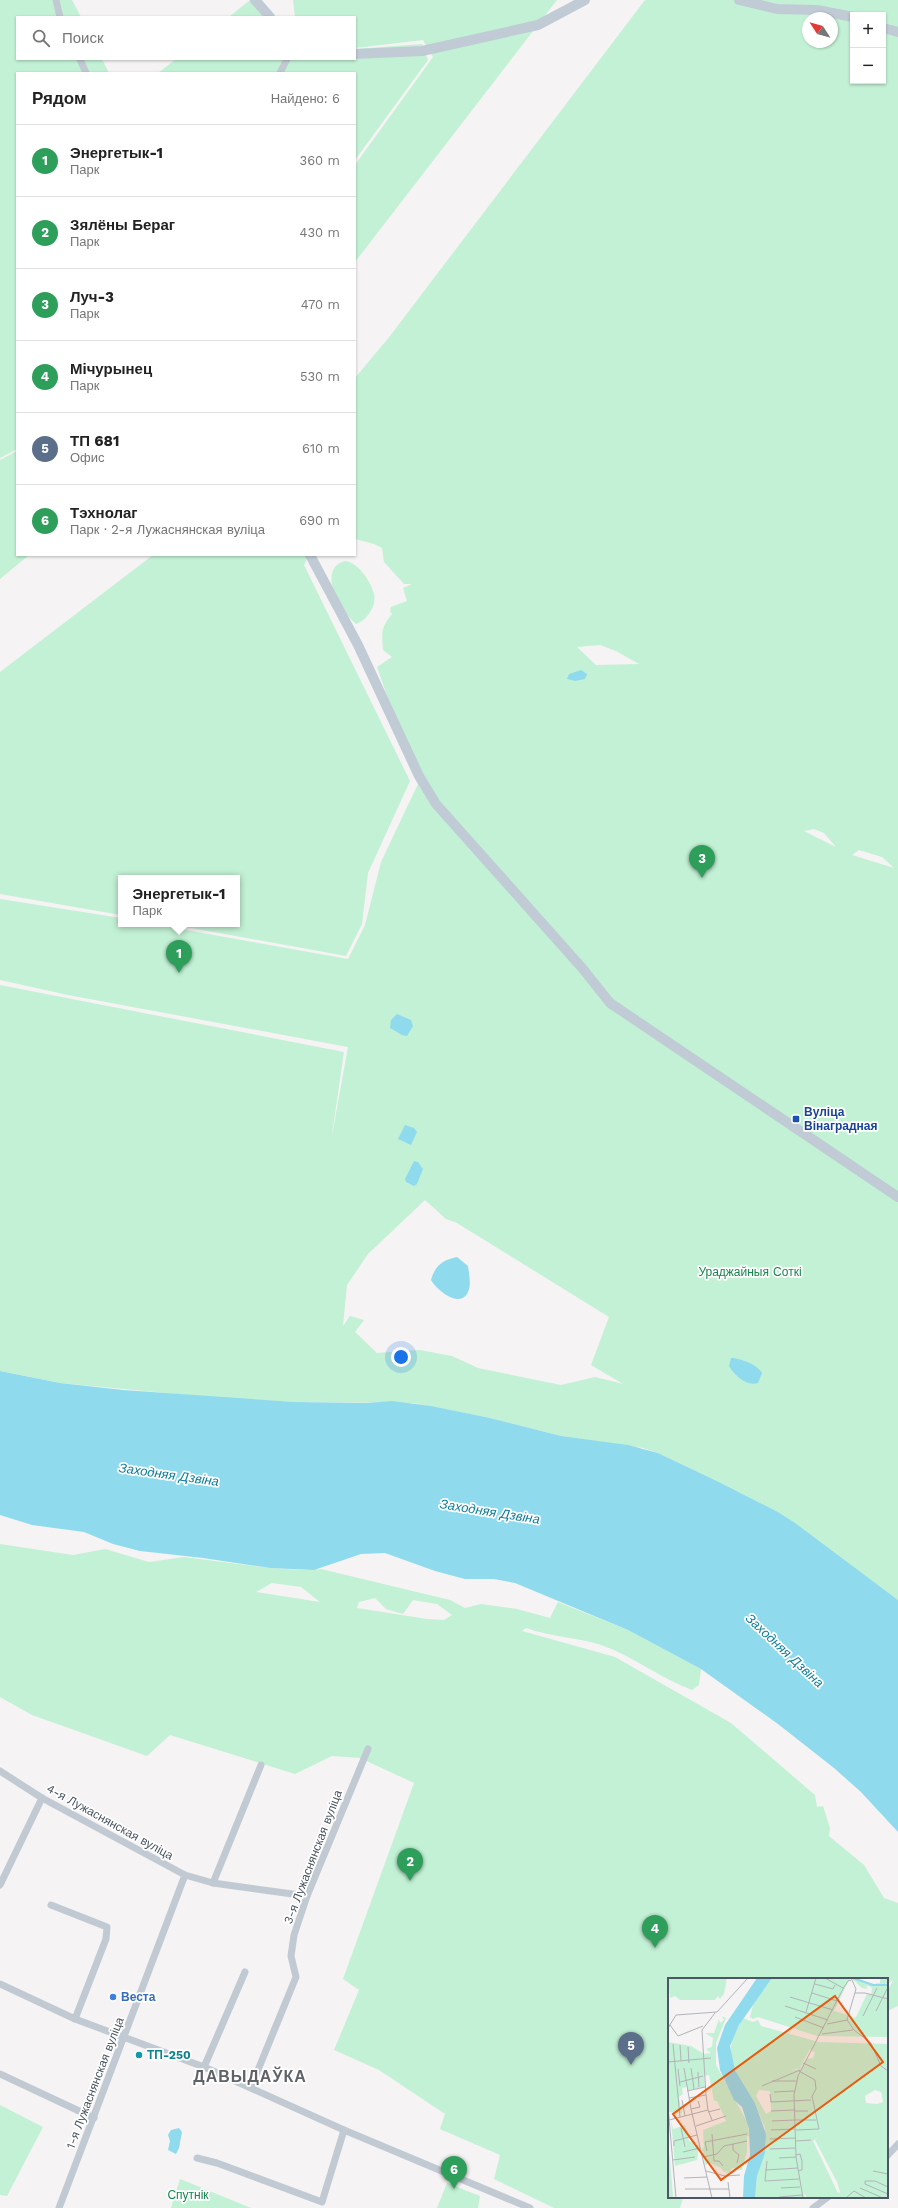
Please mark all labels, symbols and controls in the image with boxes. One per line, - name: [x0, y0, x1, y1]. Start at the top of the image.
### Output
- north arrow: [802, 12, 838, 48]
- map controls: [850, 12, 886, 84]
- button: +: [850, 12, 886, 48]
- search box: [16, 16, 356, 60]
- icon: search: [30, 27, 52, 49]
- text: Поиск: [62, 29, 104, 47]
- button: −: [850, 48, 886, 84]
- text: Рядом: [32, 88, 87, 108]
- text: Найдено: 6: [271, 91, 340, 106]
- text: Энергетык-1: [70, 144, 163, 162]
- text: 1: [42, 153, 48, 168]
- text: 360 m: [300, 153, 340, 168]
- text: Парк: [70, 162, 100, 177]
- text: Зялёны Бераг: [70, 216, 175, 234]
- text: 2: [41, 225, 49, 240]
- text: 430 m: [300, 225, 340, 240]
- text: Парк: [70, 234, 100, 249]
- text: Луч-3: [70, 288, 114, 306]
- text: 3: [41, 297, 49, 312]
- text: 470 m: [301, 297, 340, 312]
- text: Парк: [70, 306, 100, 321]
- text: Мічурынец: [70, 360, 152, 378]
- text: 4: [41, 369, 49, 384]
- text: 530 m: [300, 369, 340, 384]
- text: Парк: [70, 378, 100, 393]
- text: ТП 681: [70, 432, 119, 450]
- text: 5: [41, 441, 49, 456]
- text: 610 m: [302, 441, 340, 456]
- text: Офис: [70, 450, 105, 465]
- text: Тэхнолаг: [70, 504, 138, 522]
- text: 6: [41, 513, 49, 528]
- text: 690 m: [299, 513, 340, 528]
- text: Парк · 2-я Лужаснянская вуліца: [70, 522, 265, 537]
- pin: 3: [689, 845, 715, 878]
- popup: [118, 875, 240, 927]
- text: Энергетык-1: [132, 885, 226, 903]
- text: Парк: [132, 903, 162, 918]
- pin: 1: [166, 940, 192, 973]
- place label: Вуліца Вінаградная: [804, 1105, 877, 1133]
- marker: Вуліца Вінаградная: [791, 1114, 801, 1124]
- park label: Ураджайныя Соткі: [698, 1265, 802, 1279]
- your location: [391, 1347, 411, 1367]
- water label: Заходняя Дзвіна: [118, 1460, 220, 1489]
- water label: Заходняя Дзвіна: [439, 1496, 541, 1527]
- water label: Заходняя Дзвіна: [743, 1610, 827, 1690]
- street label: 4-я Лужаснянская вуліца: [44, 1781, 176, 1863]
- street label: 3-я Лужаснянская вуліца: [281, 1788, 345, 1926]
- pin: 2: [397, 1848, 423, 1881]
- pin: 4: [642, 1915, 668, 1948]
- inset map: [668, 1978, 888, 2198]
- place label: Веста: [121, 1990, 156, 2004]
- marker: Веста: [108, 1992, 118, 2002]
- street label: 1-я Лужаснянская вуліца: [63, 2015, 127, 2151]
- pin: 5: [618, 2032, 644, 2065]
- place label: ТП-250: [147, 2048, 191, 2062]
- marker: ТП-250: [134, 2050, 144, 2060]
- district label: ДАВЫДАЎКА: [193, 2066, 307, 2086]
- pin: 6: [441, 2156, 467, 2189]
- park label: Спутнік: [167, 2188, 209, 2202]

